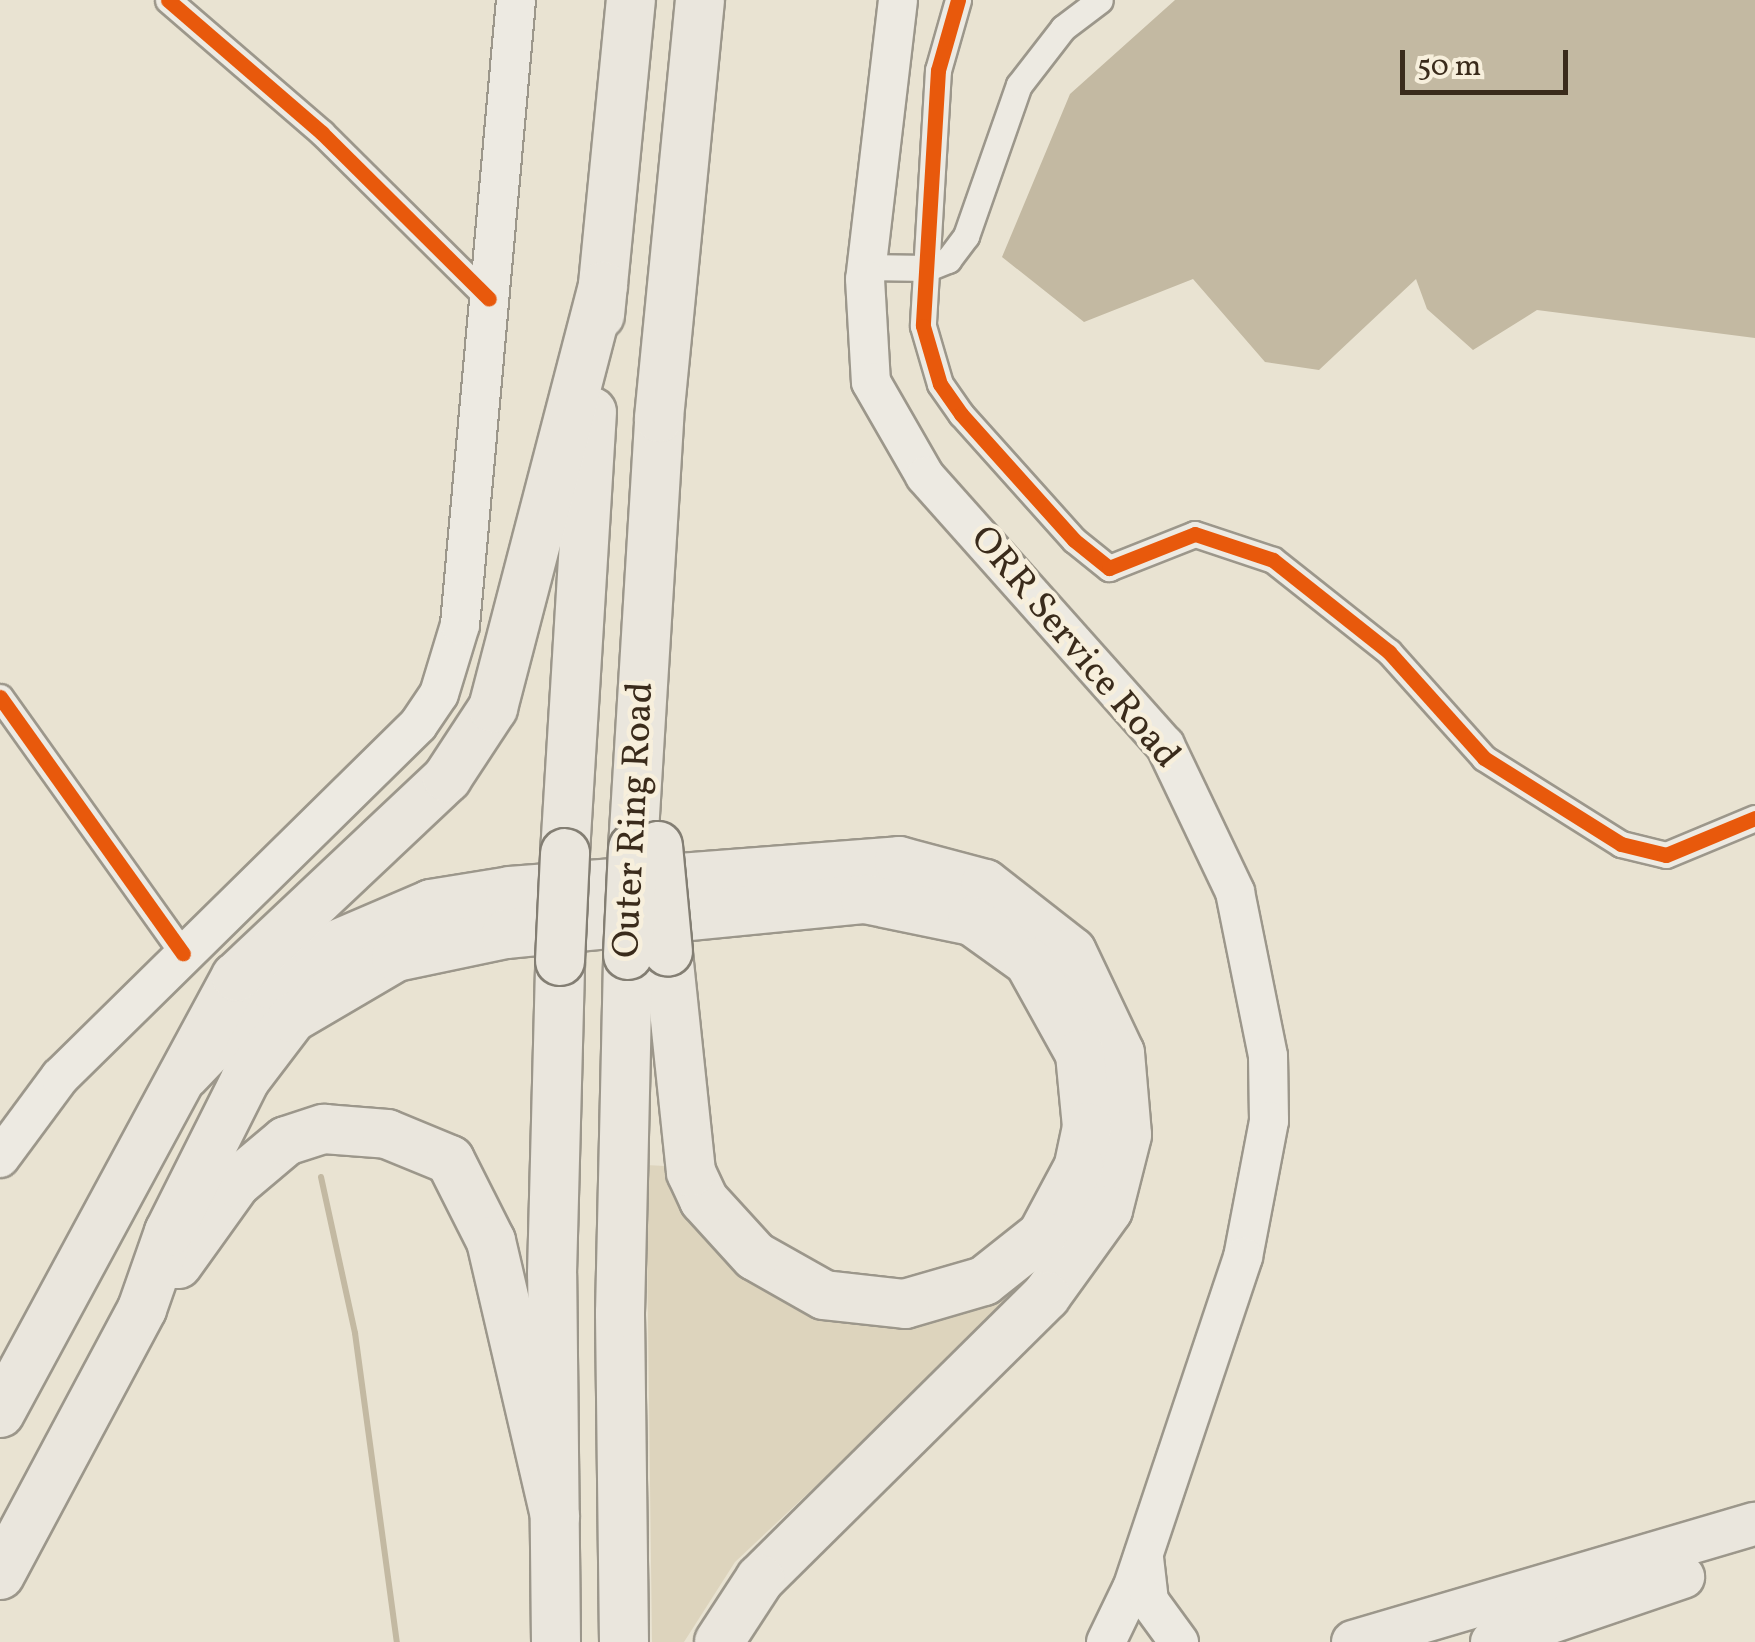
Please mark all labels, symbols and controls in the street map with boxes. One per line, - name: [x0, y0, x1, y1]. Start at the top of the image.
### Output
- scale bar: [1405, 30, 1572, 92]
- text: 50 m: [1417, 46, 1481, 88]
- street label: ORR Service Road: [959, 518, 1189, 778]
- street label: Outer Ring Road: [605, 681, 665, 959]

